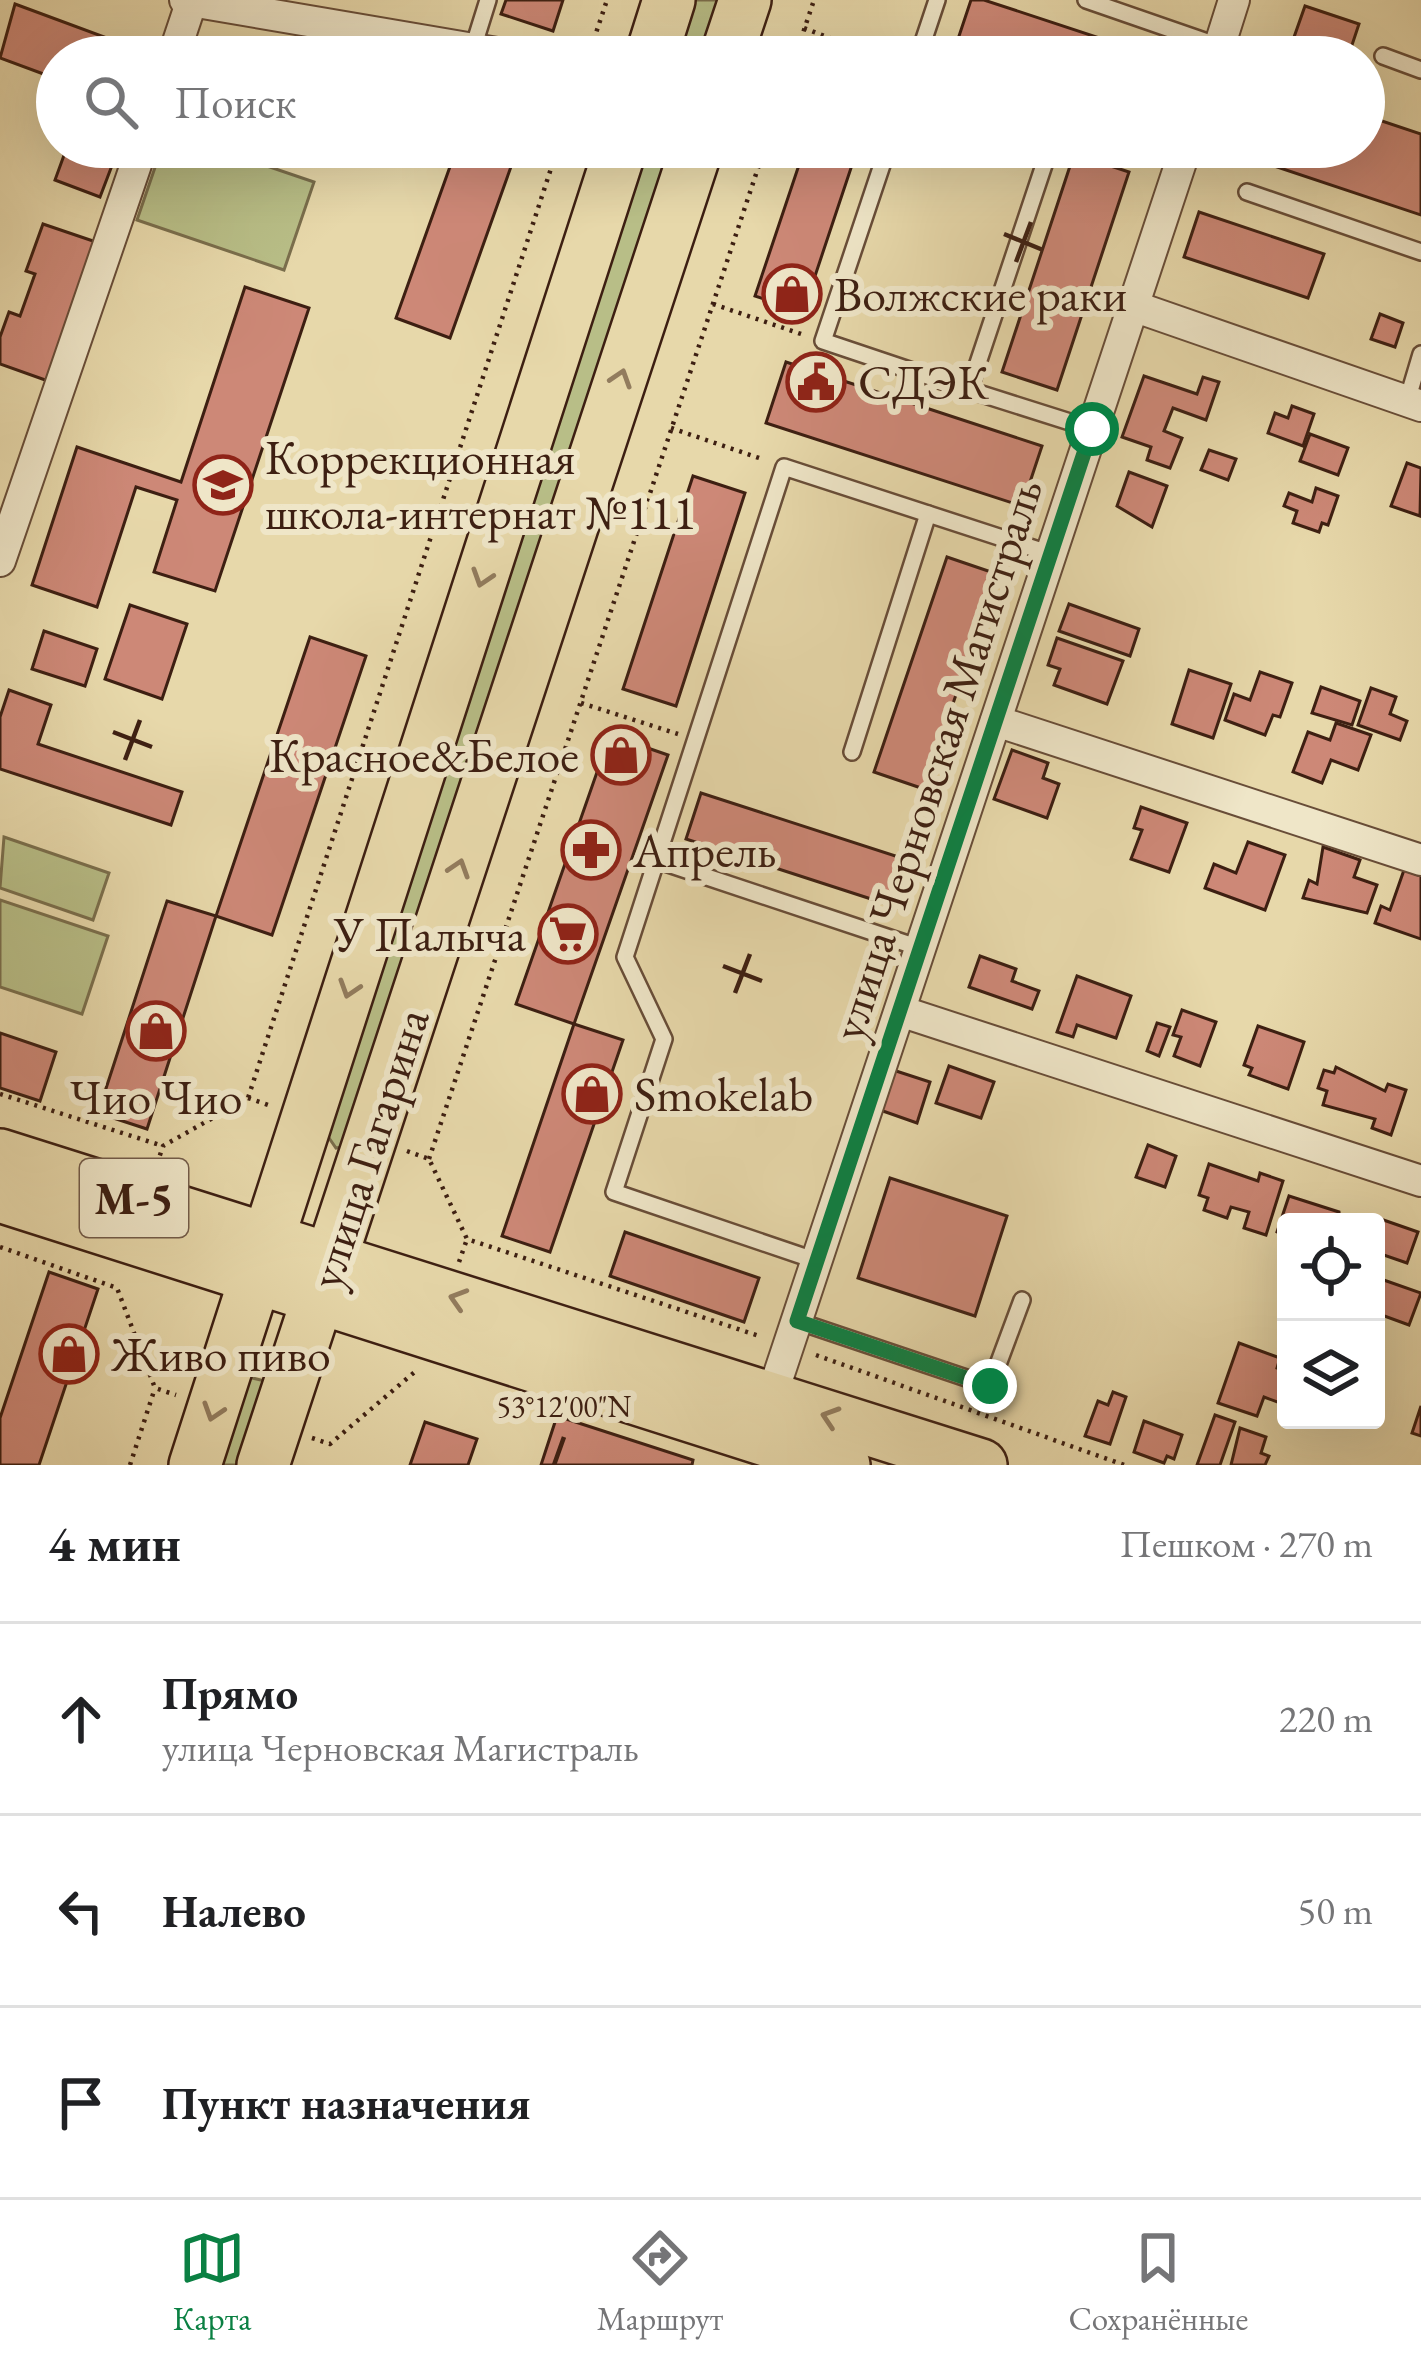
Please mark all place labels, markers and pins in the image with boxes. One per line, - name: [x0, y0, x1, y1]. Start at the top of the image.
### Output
- shop icon: Волжские раки: [761, 263, 823, 325]
- place label: Волжские раки: [834, 263, 1127, 325]
- public building icon: СДЭК: [785, 351, 847, 413]
- place label: СДЭК: [858, 351, 989, 413]
- place label: Коррекционная школа-интернат №111: [265, 426, 696, 543]
- school or university icon: Коррекционная школа-интернат №111: [192, 454, 254, 516]
- place label: Красное&Белое: [269, 724, 579, 786]
- shop icon: Красное&Белое: [590, 724, 652, 786]
- pharmacy icon: Апрель: [560, 819, 622, 881]
- place label: Апрель: [632, 819, 776, 881]
- place label: У Палыча: [333, 903, 527, 965]
- supermarket icon: У Палыча: [537, 903, 599, 965]
- shop icon: Чио Чио: [125, 1000, 187, 1062]
- shop icon: Smokelab: [561, 1063, 623, 1125]
- place label: Smokelab: [634, 1063, 813, 1125]
- place label: Чио Чио: [70, 1066, 242, 1128]
- shop icon: Живо пиво: [38, 1323, 100, 1385]
- place label: Живо пиво: [110, 1323, 331, 1385]

